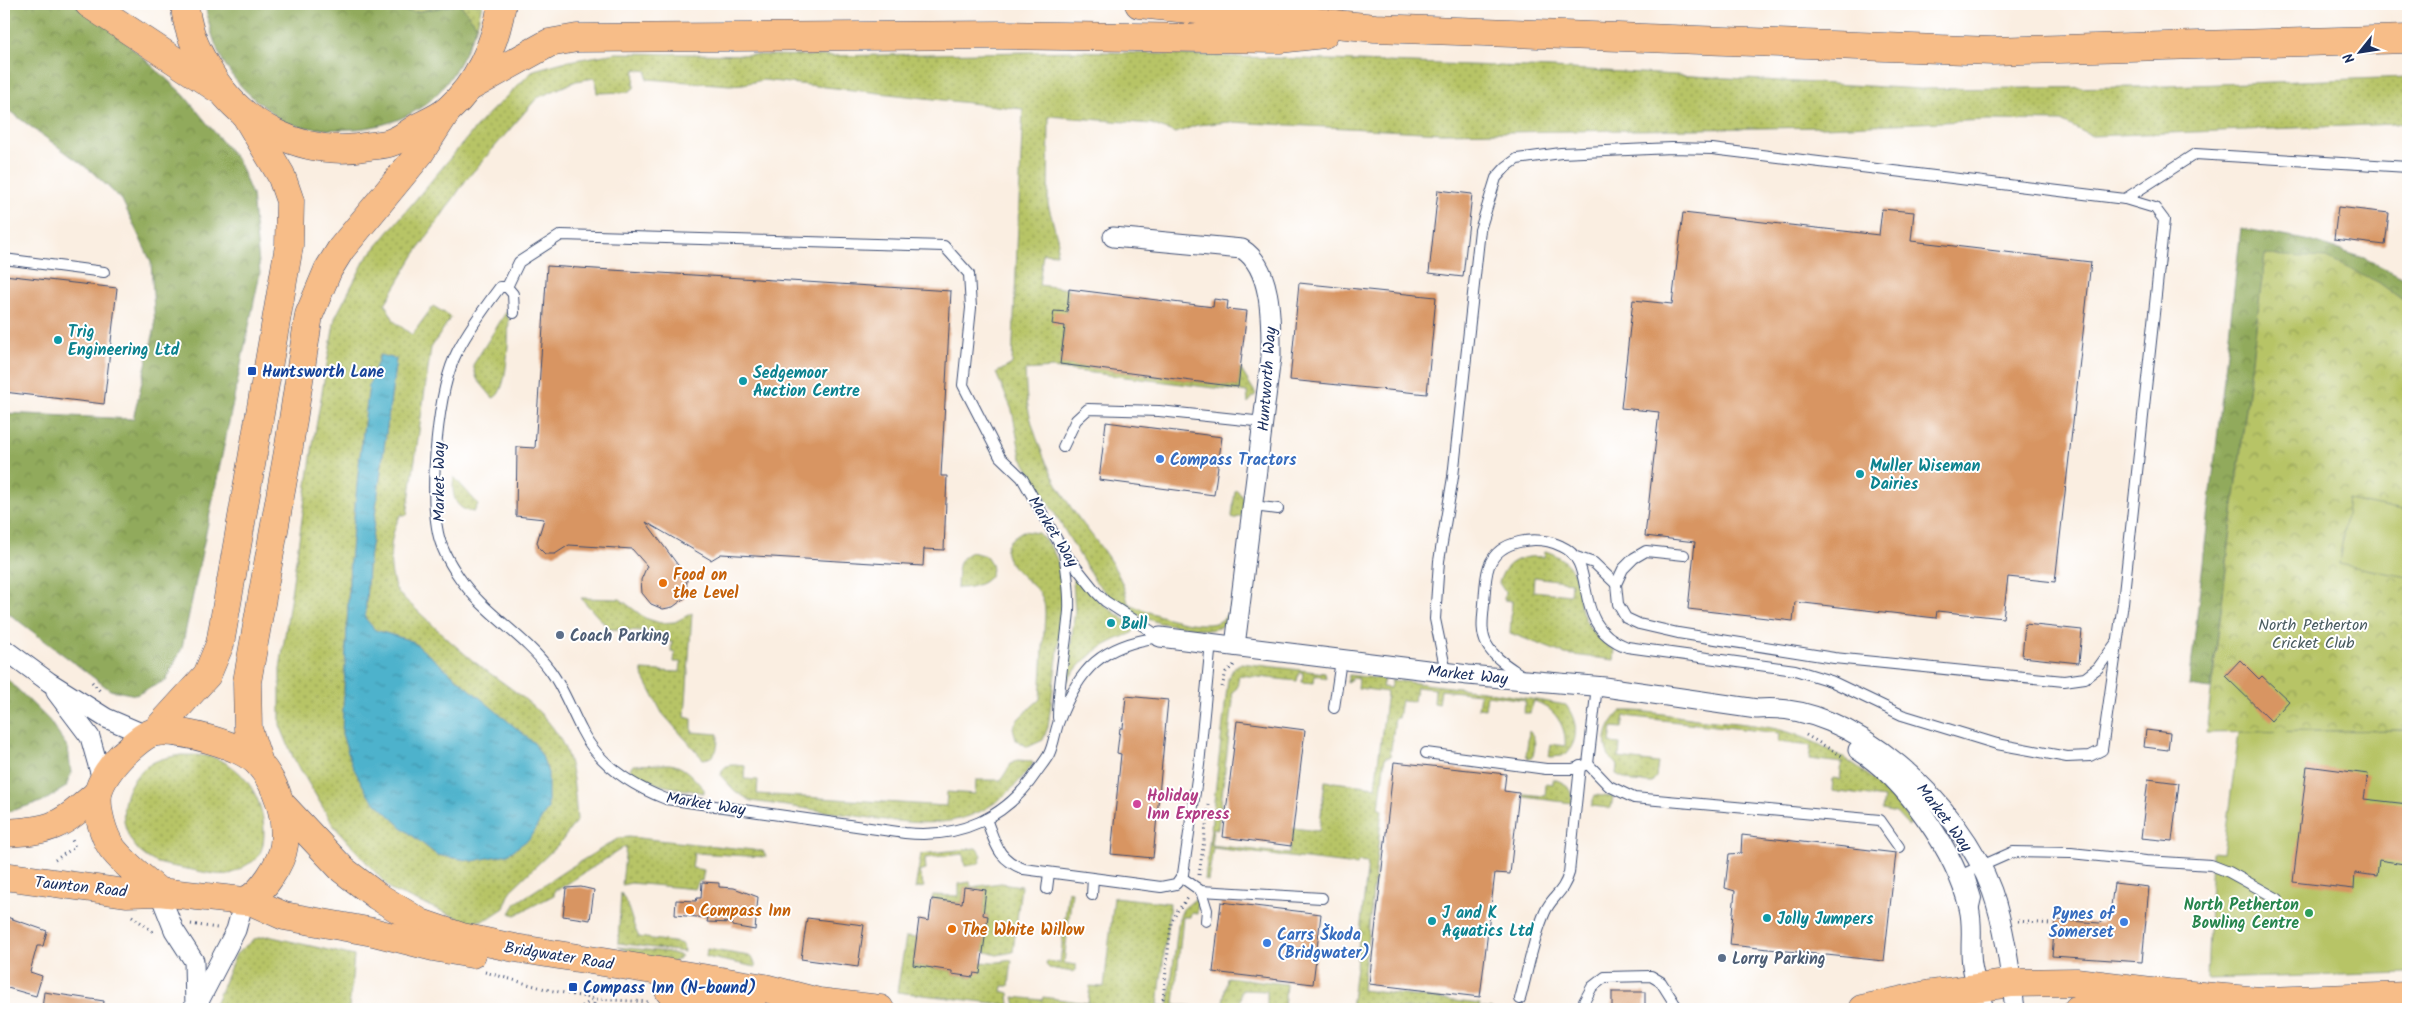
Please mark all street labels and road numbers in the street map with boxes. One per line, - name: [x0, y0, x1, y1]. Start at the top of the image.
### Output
- street label: Huntworth Way: [1251, 325, 1284, 432]
- street label: Market Way: [427, 441, 452, 522]
- street label: Market Way: [1021, 491, 1085, 573]
- street label: Market Way: [1427, 659, 1510, 692]
- street label: Market Way: [1910, 778, 1978, 858]
- street label: Market Way: [664, 786, 748, 823]
- street label: Taunton Road: [33, 870, 129, 905]
- street label: Bridgwater Road: [502, 936, 616, 978]

